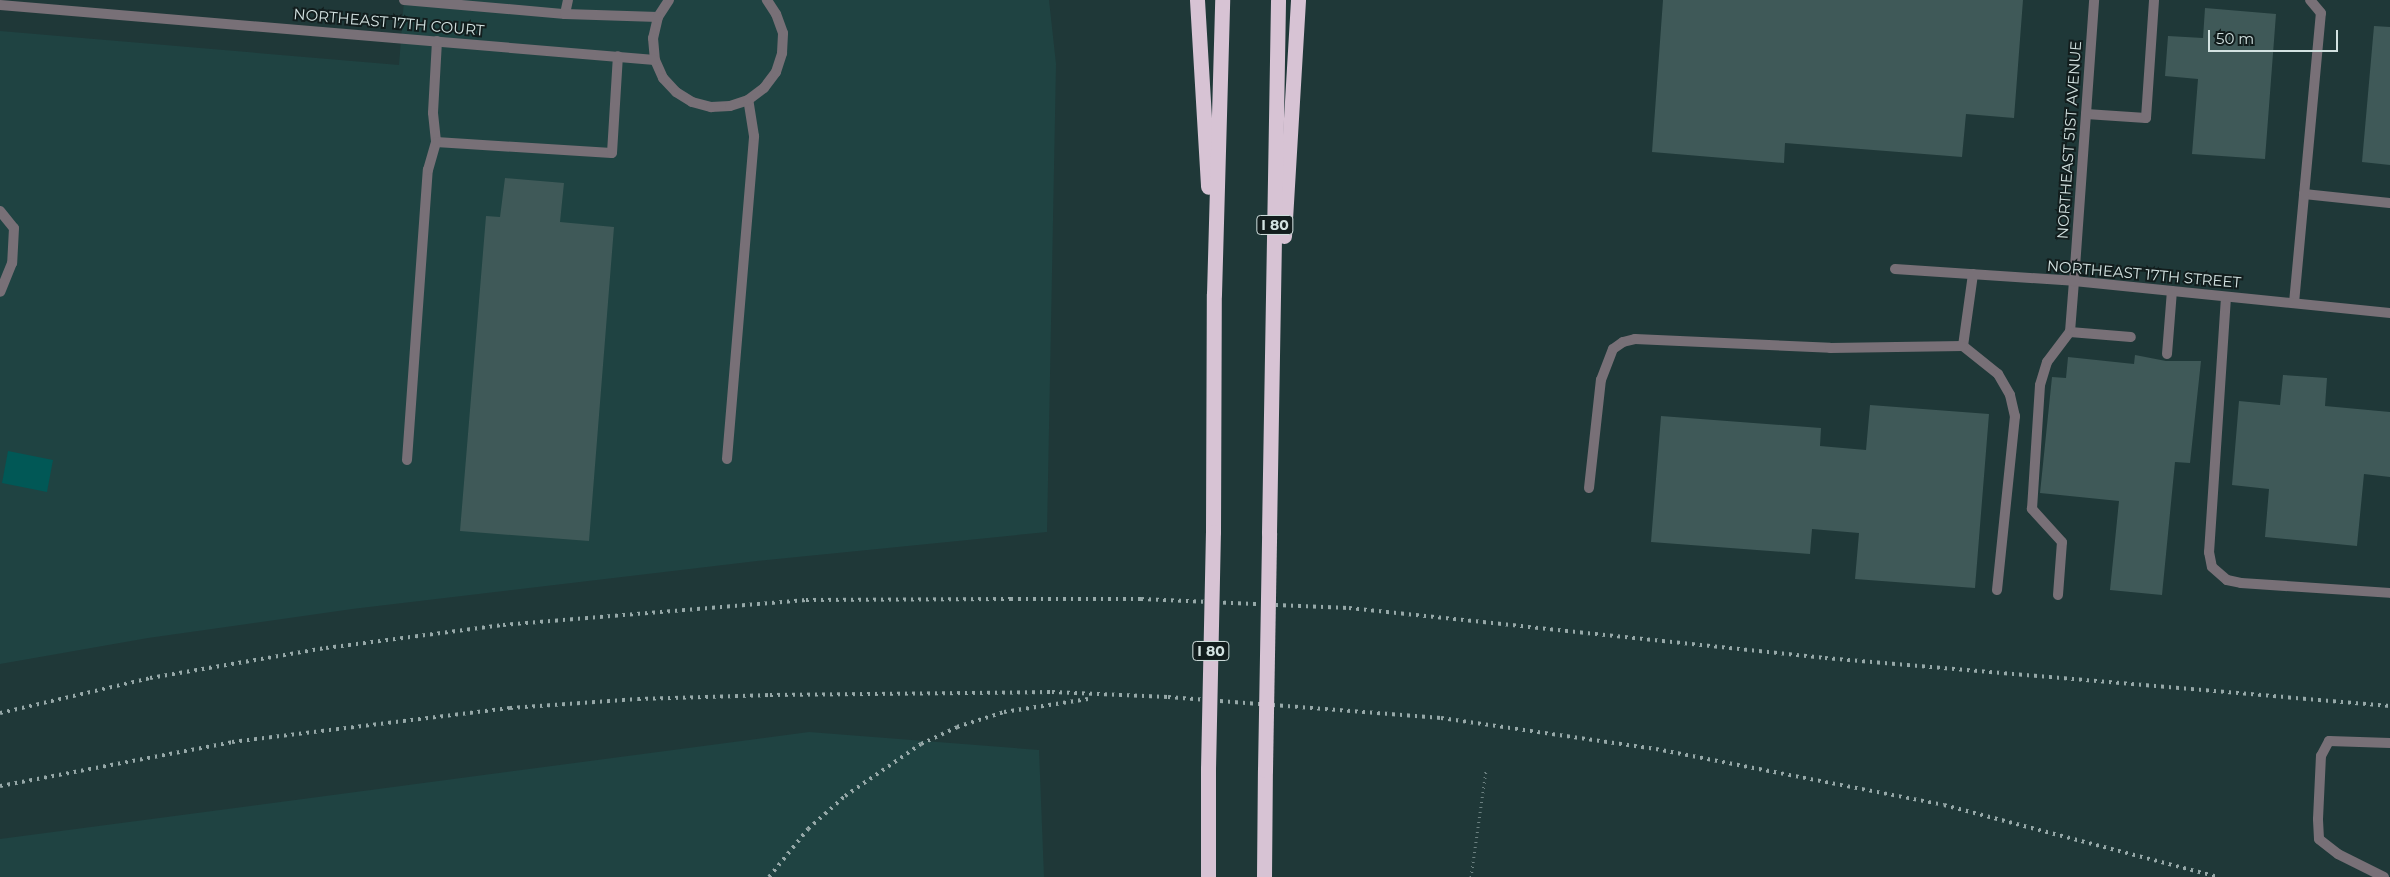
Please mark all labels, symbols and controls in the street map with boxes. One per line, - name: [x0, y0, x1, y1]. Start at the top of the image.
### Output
- street label: NORTHEAST 17TH COURT: [293, 5, 485, 39]
- scale bar: [2210, 20, 2340, 52]
- text: 50 m: [2216, 29, 2254, 48]
- street label: NORTHEAST 51ST AVENUE: [2053, 40, 2085, 240]
- road number: I 80: [1256, 214, 1294, 236]
- street label: NORTHEAST 17TH STREET: [2046, 257, 2242, 291]
- road number: I 80: [1192, 640, 1230, 662]

